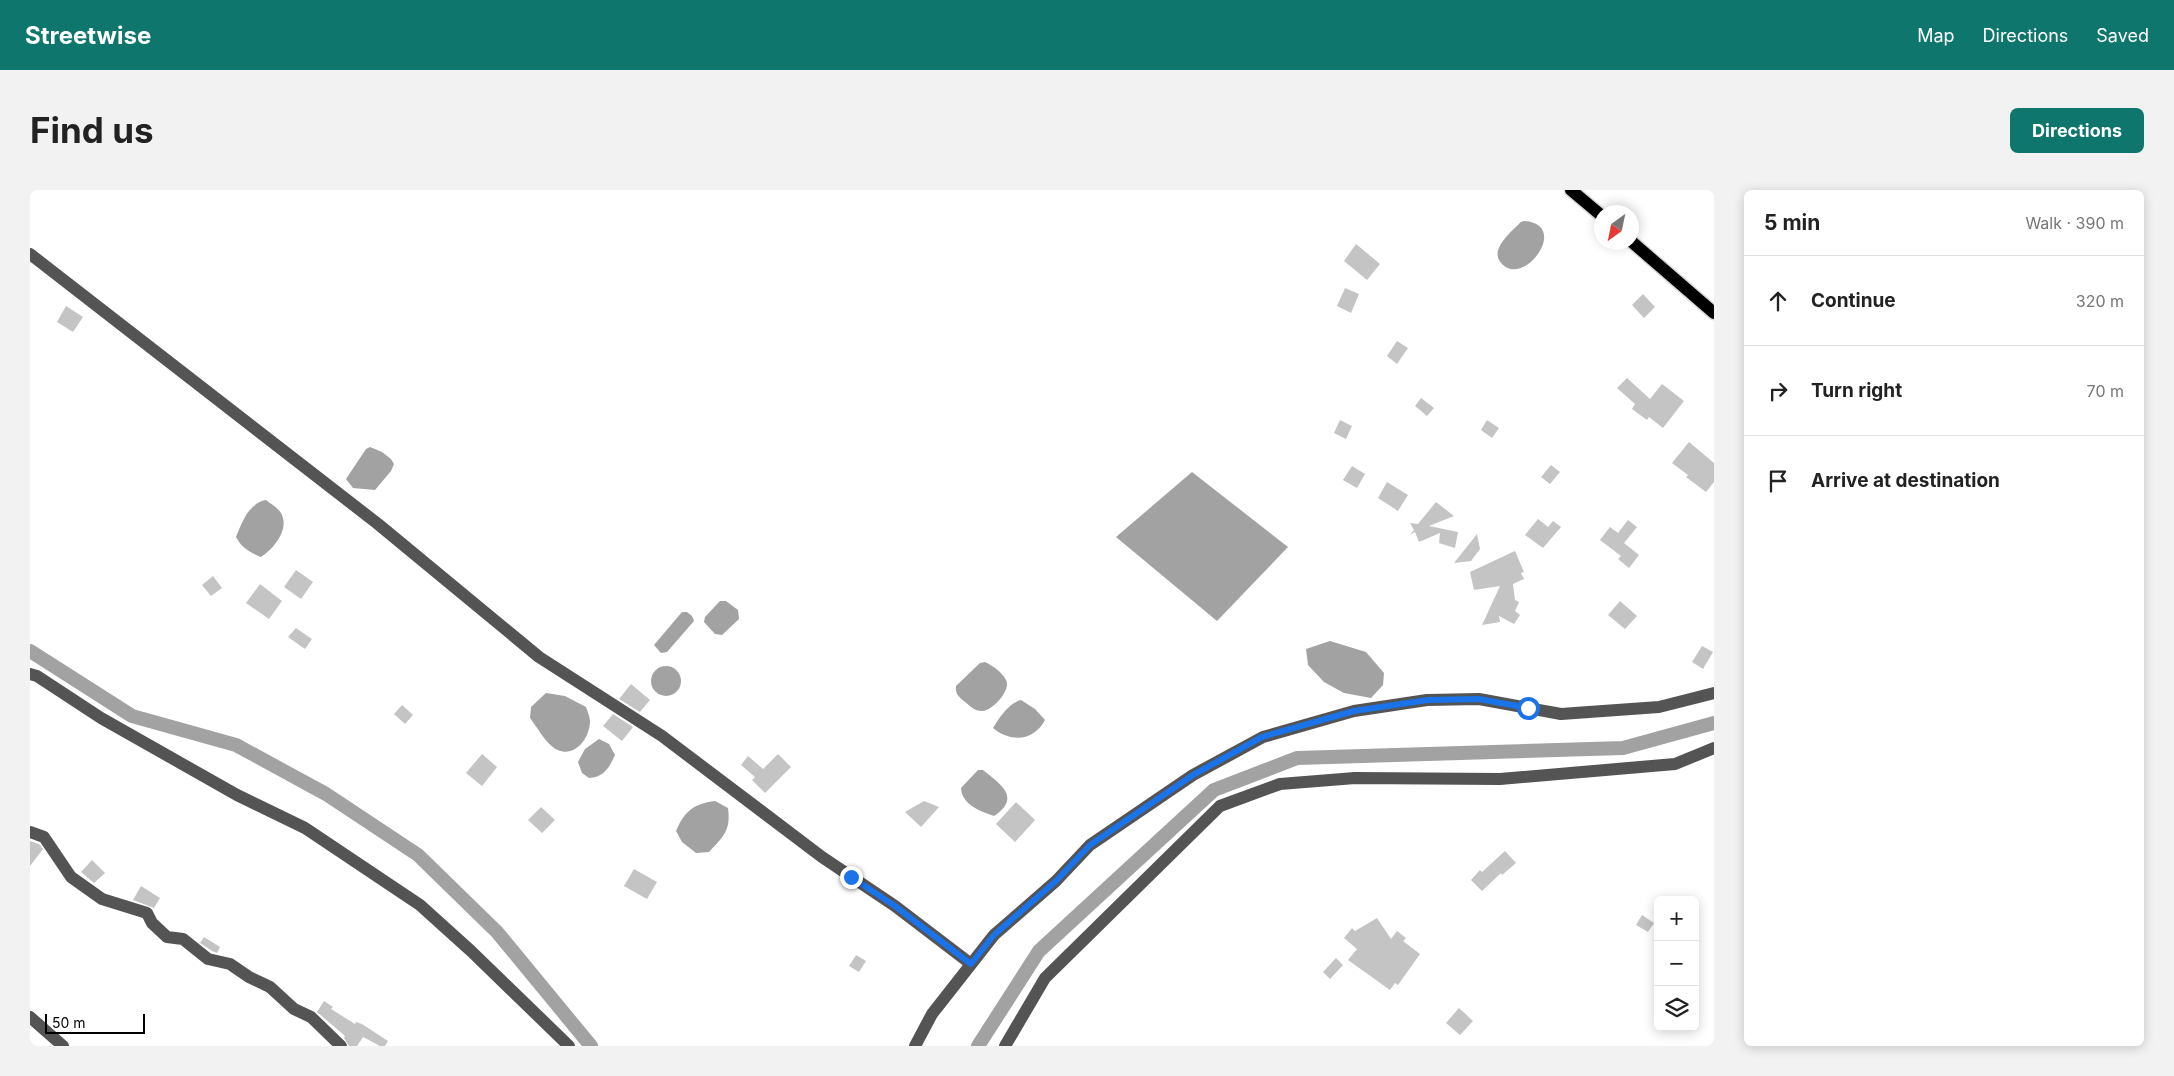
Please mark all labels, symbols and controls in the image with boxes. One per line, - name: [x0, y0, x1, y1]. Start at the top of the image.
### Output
- text: Streetwise: [25, 21, 151, 50]
- text: Map: [1917, 25, 1955, 46]
- text: Directions: [1983, 25, 2068, 46]
- text: Saved: [2096, 25, 2149, 46]
- button: Directions: [2010, 108, 2144, 153]
- text: Find us: [30, 109, 154, 151]
- north arrow: [1594, 205, 1639, 250]
- text: 5 min: [1764, 210, 1820, 235]
- text: Walk · 390 m: [2025, 213, 2124, 233]
- icon: ahead: [1764, 287, 1792, 315]
- text: Continue: [1811, 289, 1896, 312]
- text: 320 m: [2076, 291, 2124, 311]
- icon: right: [1764, 377, 1792, 405]
- text: Turn right: [1811, 379, 1902, 402]
- text: 70 m: [2087, 381, 2124, 401]
- icon: arrive: [1764, 467, 1792, 495]
- text: Arrive at destination: [1811, 469, 2000, 492]
- route start: [1517, 697, 1540, 720]
- route end: [840, 866, 863, 889]
- map controls: [1654, 896, 1699, 1031]
- button: +: [1654, 896, 1699, 941]
- button: −: [1654, 941, 1699, 986]
- button: layers: [1654, 986, 1699, 1031]
- scale bar: [45, 1011, 145, 1034]
- text: 50 m: [52, 1014, 86, 1031]

